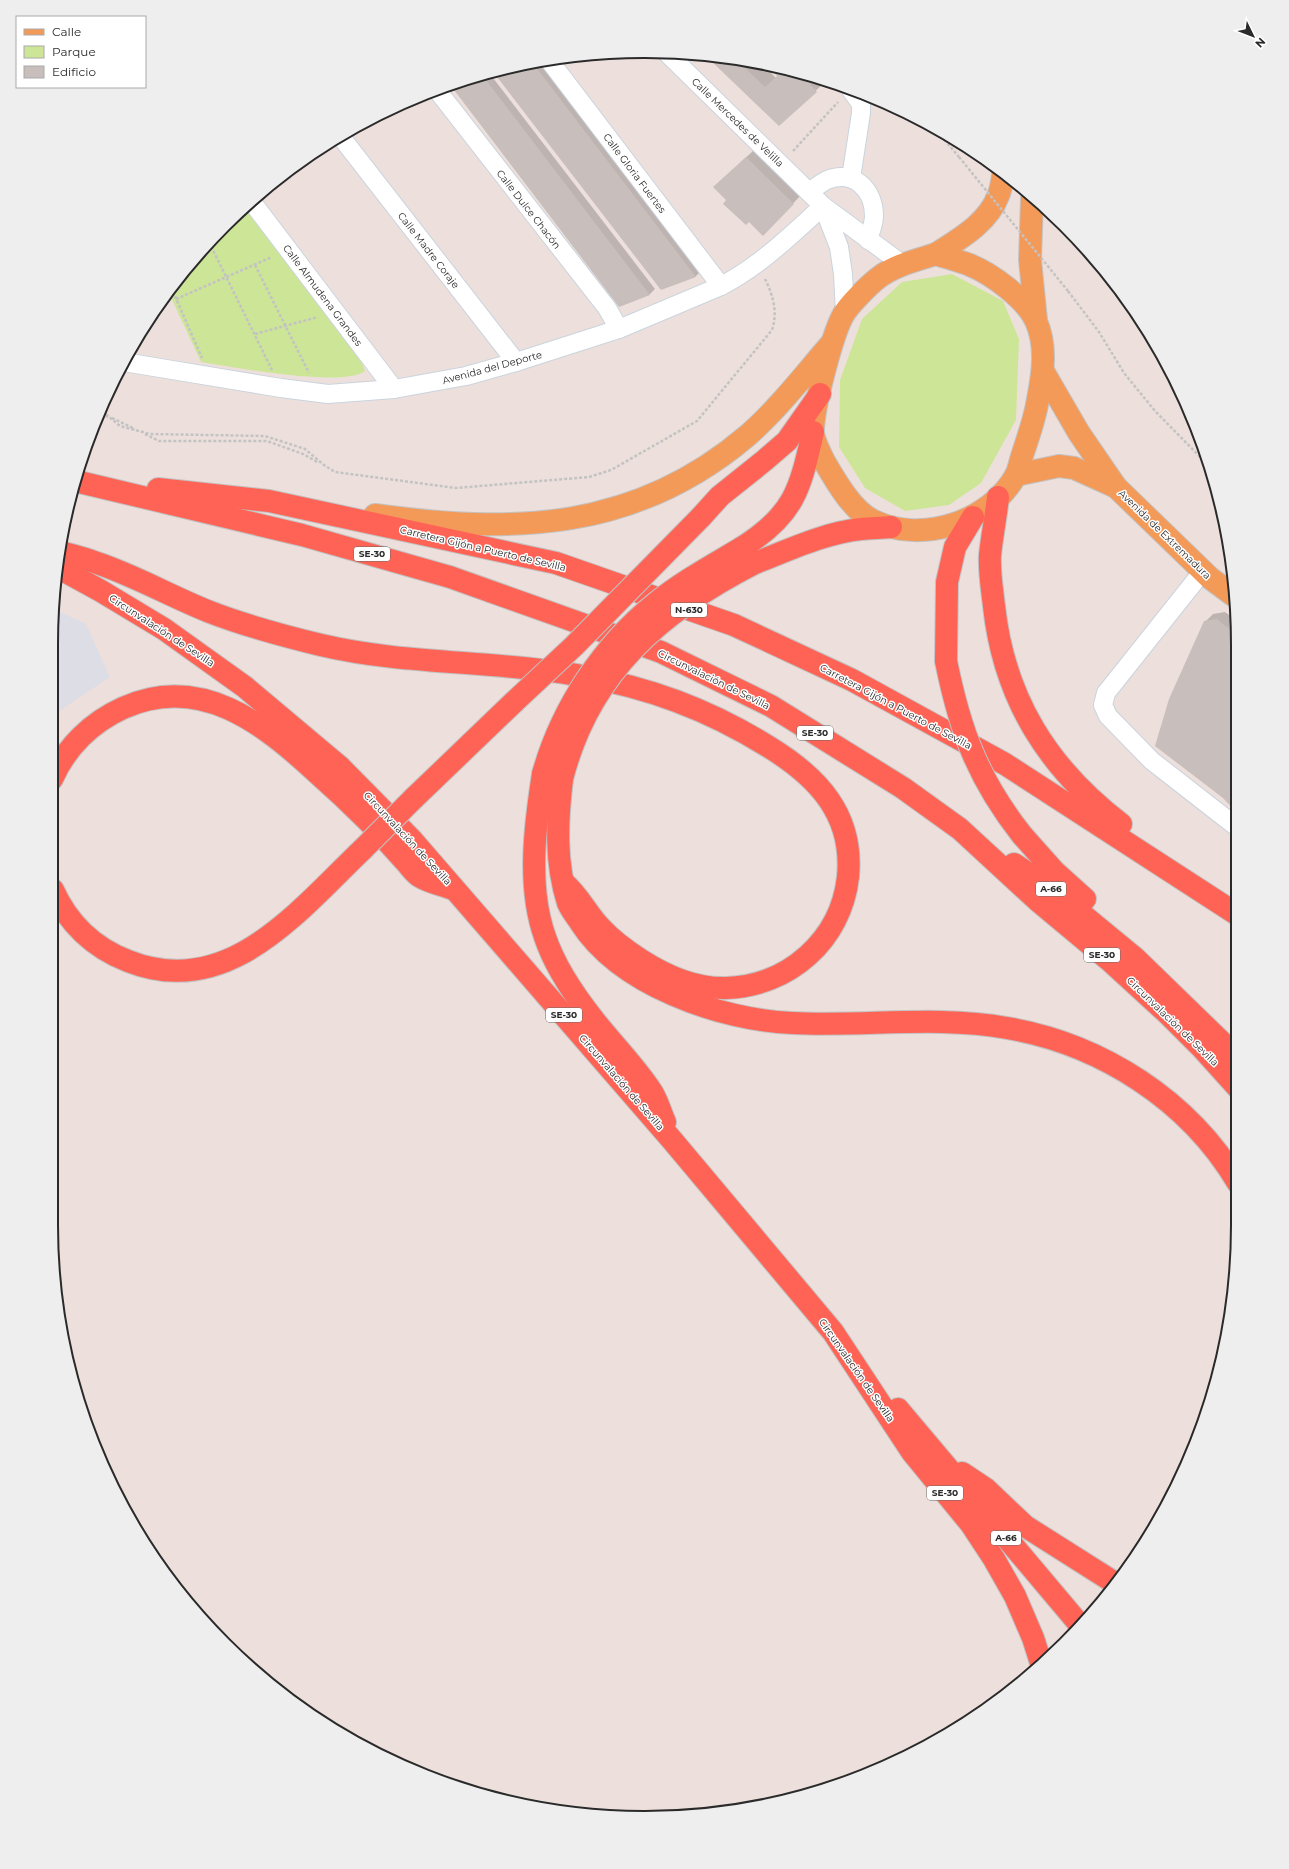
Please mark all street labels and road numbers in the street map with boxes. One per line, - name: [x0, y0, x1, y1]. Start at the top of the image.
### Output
- street label: Calle Mercedes de Velilla: [689, 75, 786, 170]
- street label: Calle Gloria Fuertes: [600, 131, 669, 216]
- street label: Calle Dulce Chacón: [494, 167, 564, 252]
- street label: Calle Madre Coraje: [395, 210, 462, 291]
- street label: Calle Almudena Grandes: [280, 242, 365, 349]
- street label: Avenida del Deporte: [441, 348, 543, 387]
- street label: Avenida de Extremadura: [1116, 487, 1214, 582]
- street label: Carretera Gijón a Puerto de Sevilla: [399, 523, 567, 574]
- road number: SE-30: [354, 547, 390, 561]
- street label: Circunvalación de Sevilla: [107, 591, 217, 669]
- road number: N-630: [671, 603, 707, 617]
- street label: Circunvalación de Sevilla: [656, 647, 772, 712]
- street label: Carretera Gijón a Puerto de Sevilla: [818, 661, 974, 752]
- road number: SE-30: [797, 726, 833, 740]
- street label: Circunvalación de Sevilla: [361, 789, 454, 888]
- road number: A-66: [1036, 882, 1066, 896]
- road number: SE-30: [1084, 948, 1120, 962]
- street label: Circunvalación de Sevilla: [1124, 974, 1221, 1069]
- road number: SE-30: [546, 1008, 582, 1022]
- street label: Circunvalación de Sevilla: [576, 1032, 667, 1133]
- street label: Circunvalación de Sevilla: [816, 1316, 897, 1424]
- road number: SE-30: [927, 1486, 963, 1500]
- road number: A-66: [991, 1531, 1021, 1545]

